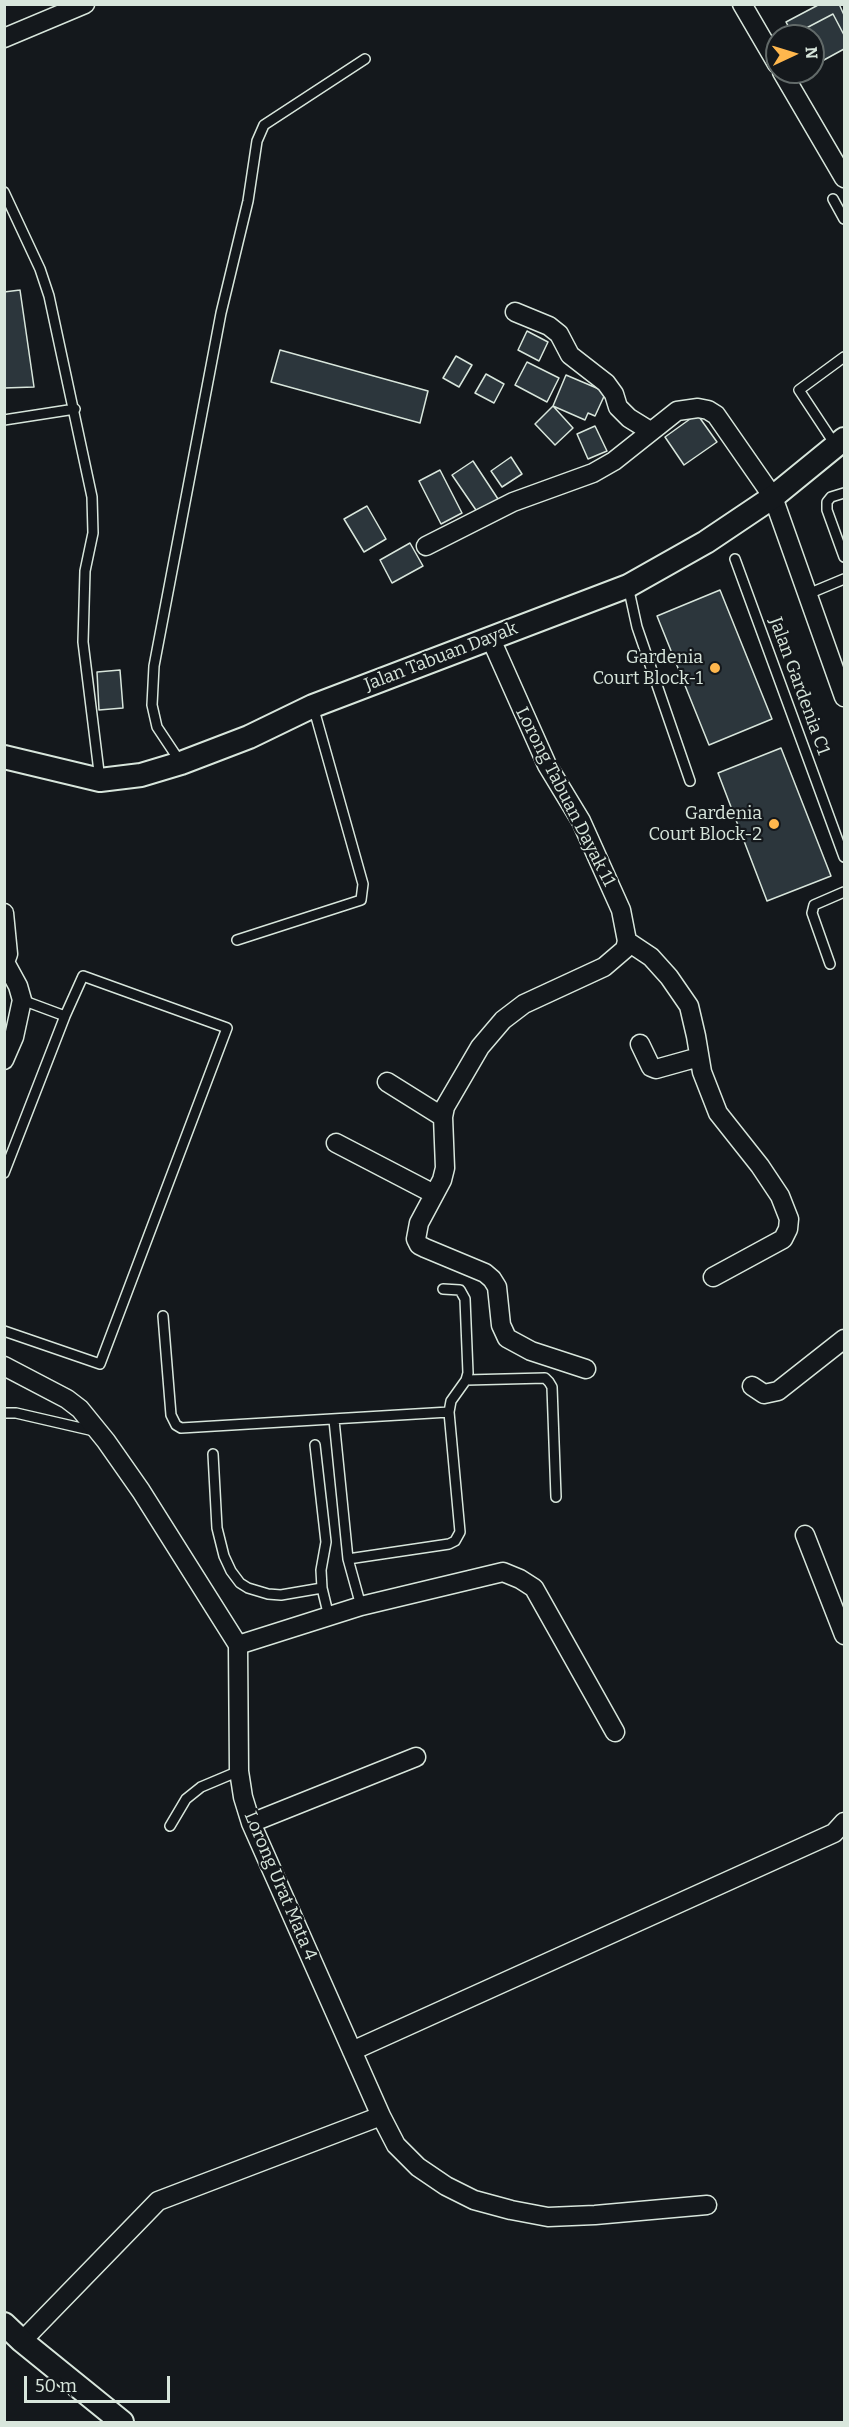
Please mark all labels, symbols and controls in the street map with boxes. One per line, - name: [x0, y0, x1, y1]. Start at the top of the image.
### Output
- north arrow: [765, 24, 825, 84]
- text: N: [802, 46, 821, 60]
- street label: Jalan Gardenia C1: [764, 614, 834, 758]
- street label: Jalan Tabuan Dayak: [361, 618, 521, 696]
- place label: Gardenia Court Block-1: [592, 647, 703, 690]
- marker: Gardenia Court Block-1: [708, 661, 722, 675]
- street label: Lorong Tabuan Dayak 11: [510, 704, 620, 890]
- place label: Gardenia Court Block-2: [648, 803, 762, 846]
- marker: Gardenia Court Block-2: [767, 817, 781, 831]
- street label: Lorong Urat Mata 4: [239, 1808, 321, 1964]
- scale bar: [27, 2364, 172, 2402]
- text: 50 m: [35, 2375, 77, 2397]

